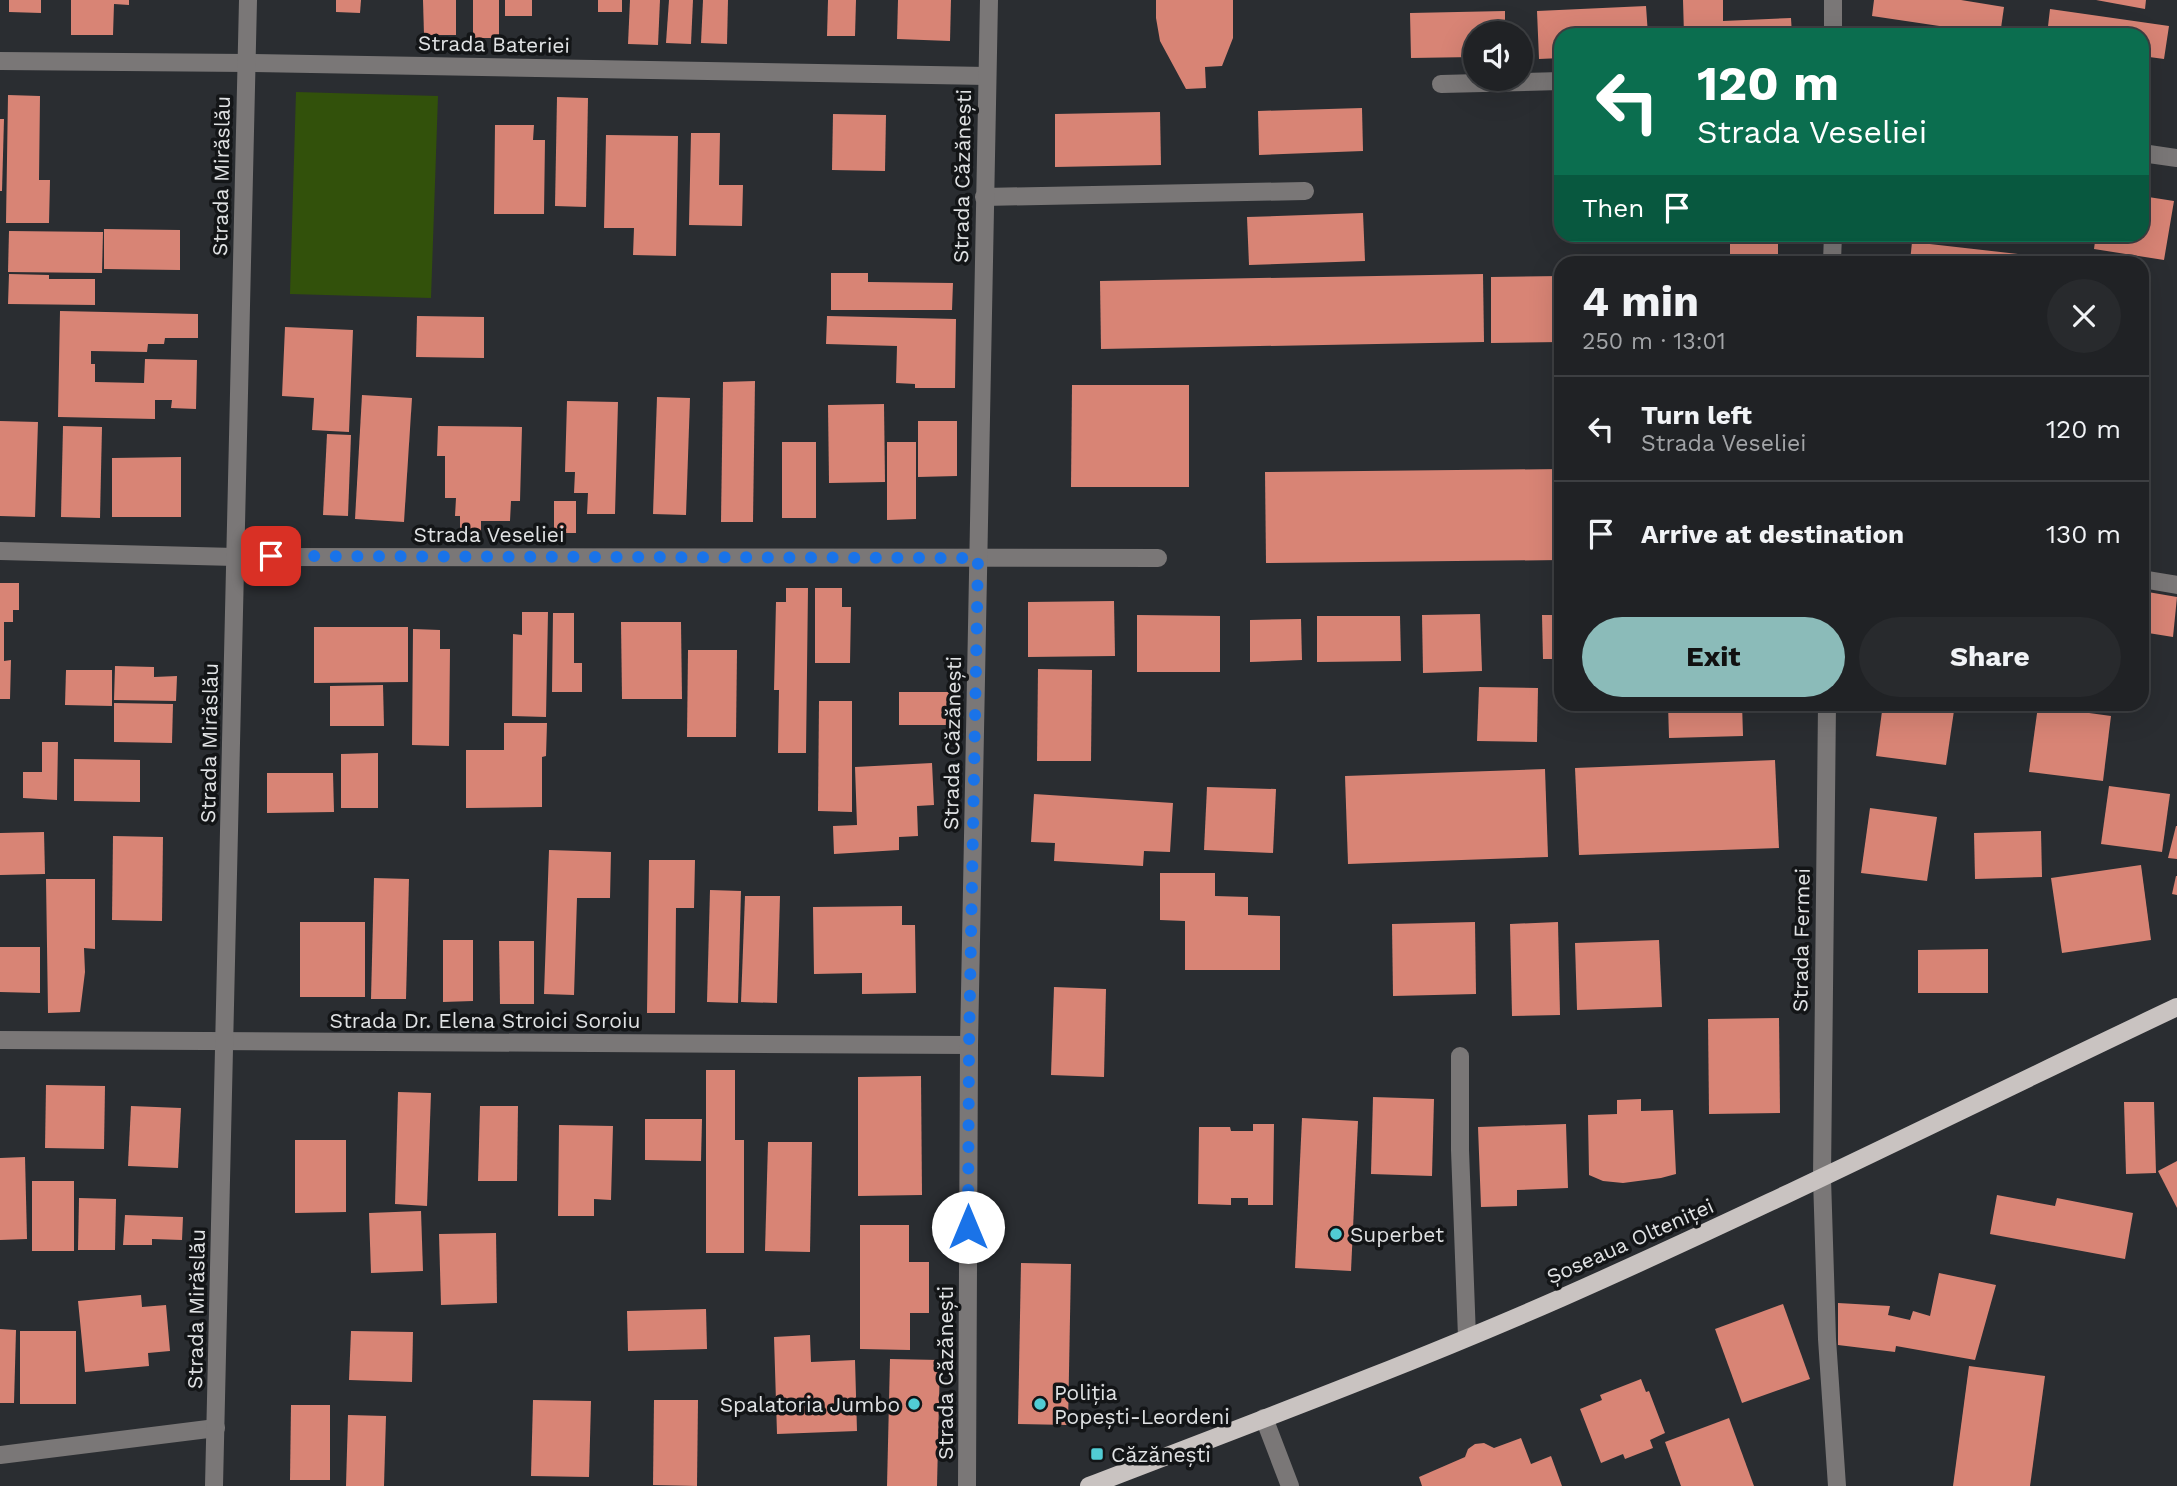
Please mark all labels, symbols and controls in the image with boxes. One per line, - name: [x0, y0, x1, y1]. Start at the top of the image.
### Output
- map controls: [1463, 21, 1533, 91]
- button: sound: [1463, 21, 1533, 91]
- street label: Strada Bateriei: [418, 30, 570, 58]
- text: 120 m: [1697, 54, 1839, 112]
- icon: left: [1582, 56, 1673, 147]
- street label: Strada Căzănești: [948, 89, 976, 263]
- street label: Strada Mirăslău: [207, 96, 235, 256]
- text: Strada Veseliei: [1697, 113, 1927, 151]
- icon: arrive: [1658, 189, 1696, 227]
- text: Then: [1582, 193, 1644, 223]
- text: 4 min: [1582, 277, 1699, 326]
- button: close: [2047, 279, 2121, 353]
- text: 250 m · 13:01: [1582, 328, 1726, 355]
- text: Turn left: [1641, 400, 1752, 430]
- icon: left: [1582, 410, 1620, 448]
- text: 120 m: [2046, 414, 2121, 444]
- text: Strada Veseliei: [1641, 430, 1807, 457]
- icon: arrive: [1582, 515, 1620, 553]
- text: Arrive at destination: [1641, 519, 1904, 549]
- text: 130 m: [2046, 519, 2121, 549]
- street label: Strada Veseliei: [413, 522, 565, 547]
- pin: [241, 526, 301, 586]
- icon: arrive: [252, 537, 290, 575]
- button: Exit: [1582, 617, 1845, 697]
- button: Share: [1859, 617, 2121, 697]
- street label: Strada Căzănești: [938, 656, 966, 830]
- street label: Strada Mirăslău: [195, 663, 223, 823]
- street label: Strada Fermei: [1787, 868, 1815, 1012]
- street label: Strada Dr. Elena Stroici Soroiu: [330, 1008, 640, 1033]
- position arrow: [931, 1190, 1005, 1264]
- street label: Șoseaua Olteniței: [1543, 1193, 1717, 1289]
- place label: Superbet: [1350, 1222, 1444, 1247]
- marker: Superbet: [1328, 1226, 1344, 1242]
- street label: Strada Mirăslău: [182, 1229, 210, 1389]
- street label: Strada Căzănești: [933, 1286, 958, 1460]
- place label: Poliția Popești-Leordeni: [1054, 1380, 1230, 1429]
- place label: Spalatoria Jumbo: [720, 1392, 900, 1417]
- marker: Spalatoria Jumbo: [906, 1396, 922, 1412]
- marker: Poliția Popești-Leordeni: [1032, 1396, 1048, 1412]
- place label: Căzănești: [1111, 1442, 1211, 1467]
- marker: Căzănești: [1089, 1446, 1105, 1462]

